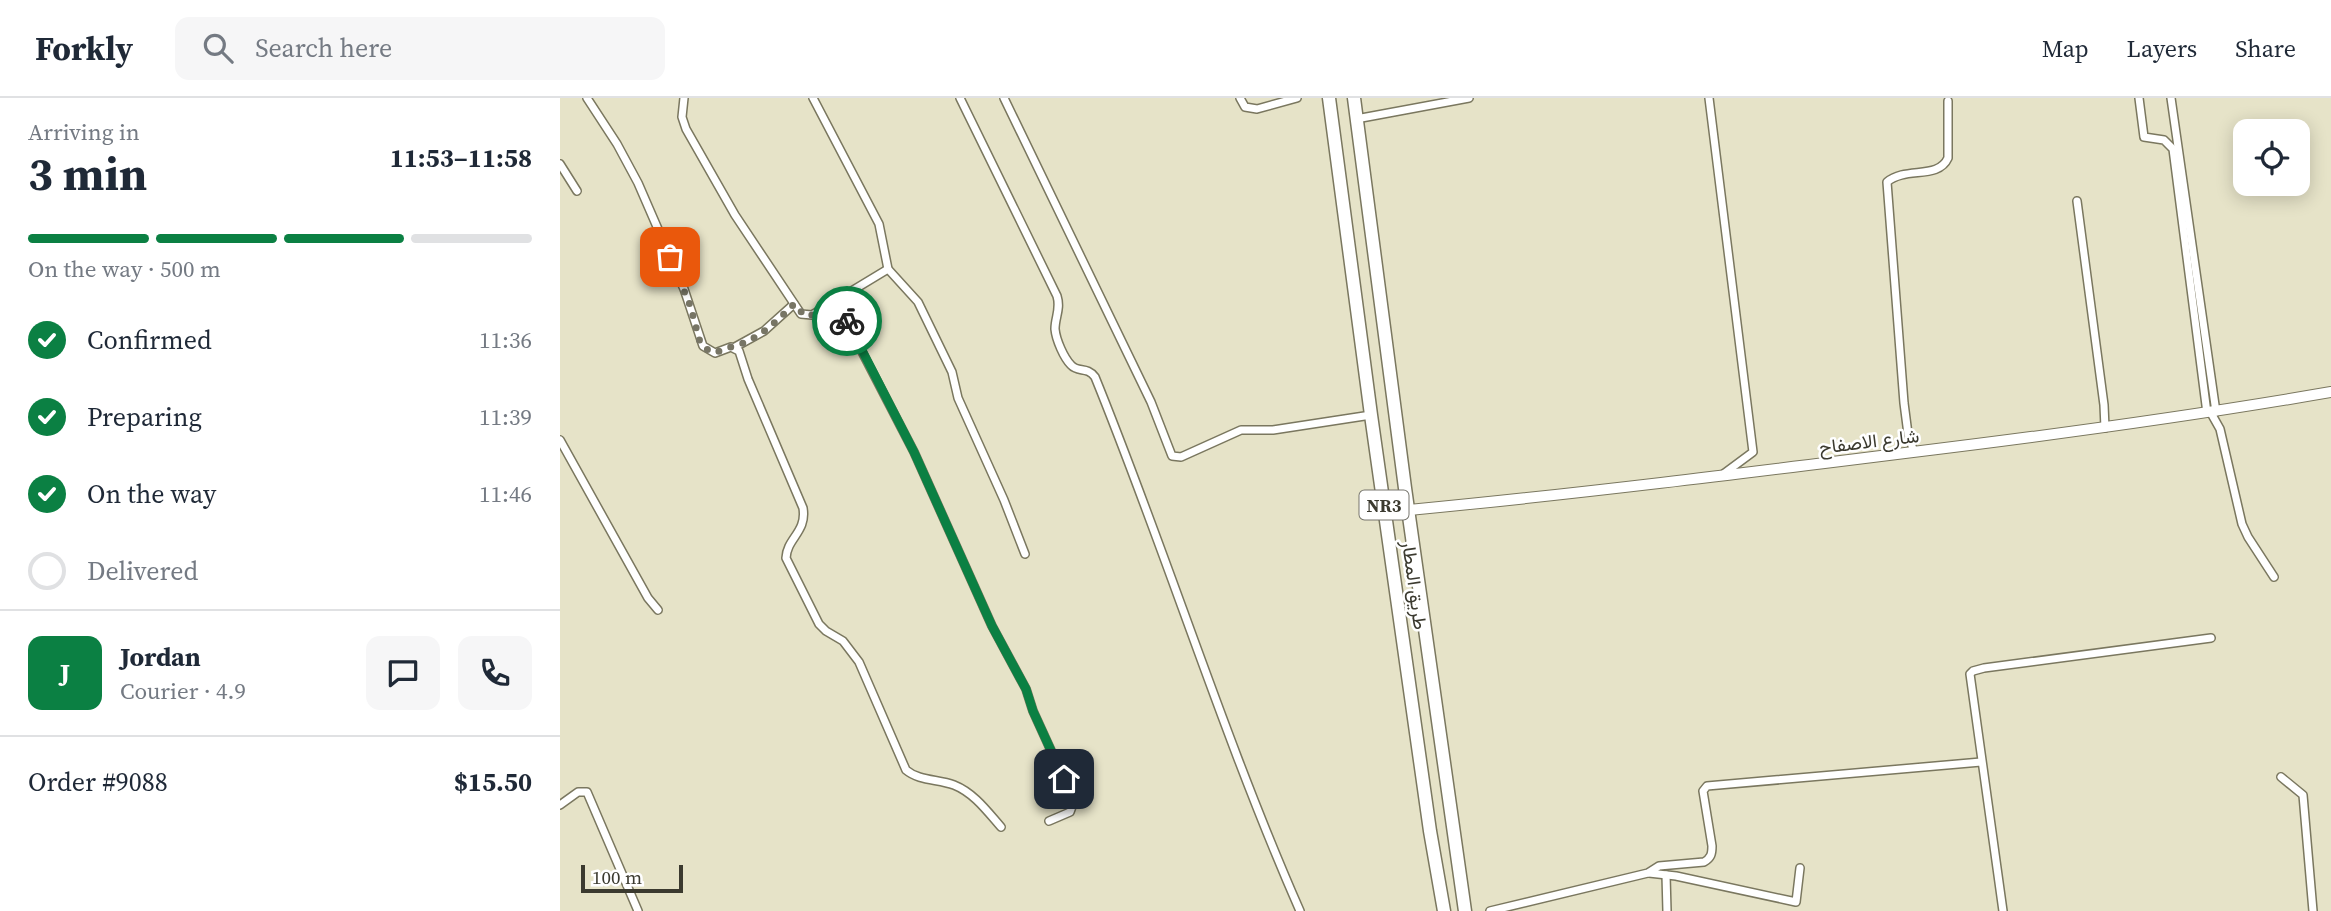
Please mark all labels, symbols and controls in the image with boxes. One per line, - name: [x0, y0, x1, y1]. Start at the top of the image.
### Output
- search box: [175, 17, 665, 80]
- text: Forkly: [35, 26, 133, 71]
- icon: search: [199, 29, 237, 67]
- text: Search here: [255, 30, 392, 66]
- text: Map: [2042, 32, 2089, 65]
- text: Layers: [2127, 32, 2197, 65]
- text: Share: [2235, 32, 2296, 65]
- text: Arriving in: [28, 116, 140, 148]
- map controls: [2233, 119, 2310, 196]
- button: locate: [2233, 119, 2310, 196]
- text: 11:53–11:58: [390, 140, 532, 176]
- text: 3 min: [28, 142, 147, 205]
- pin: [640, 227, 700, 287]
- icon: bag: [651, 238, 689, 276]
- text: On the way · 500 m: [28, 253, 221, 285]
- courier: [812, 286, 882, 356]
- icon: bike: [828, 302, 866, 340]
- icon: check: [28, 321, 66, 359]
- text: Confirmed: [87, 322, 212, 358]
- text: 11:36: [479, 324, 532, 356]
- icon: check: [28, 398, 66, 436]
- text: Preparing: [87, 399, 202, 435]
- text: 11:39: [479, 401, 532, 433]
- street label: شارع الاصفاح: [1817, 422, 1921, 460]
- icon: check: [28, 475, 66, 513]
- text: On the way: [87, 476, 216, 512]
- text: 11:46: [479, 478, 532, 510]
- road number: NR3: [1360, 491, 1408, 520]
- street label: طريق المطار: [1396, 538, 1434, 631]
- text: Delivered: [87, 553, 198, 589]
- button: chat: [366, 636, 440, 710]
- button: phone: [458, 636, 532, 710]
- text: Jordan: [120, 639, 201, 675]
- text: J: [60, 655, 70, 691]
- text: Courier · 4.9: [120, 675, 246, 707]
- pin: [1034, 749, 1094, 809]
- icon: home: [1045, 760, 1083, 798]
- text: Order #9088: [28, 764, 168, 800]
- text: $15.50: [454, 764, 532, 800]
- scale bar: [581, 862, 682, 894]
- text: 100 m: [592, 864, 642, 890]

